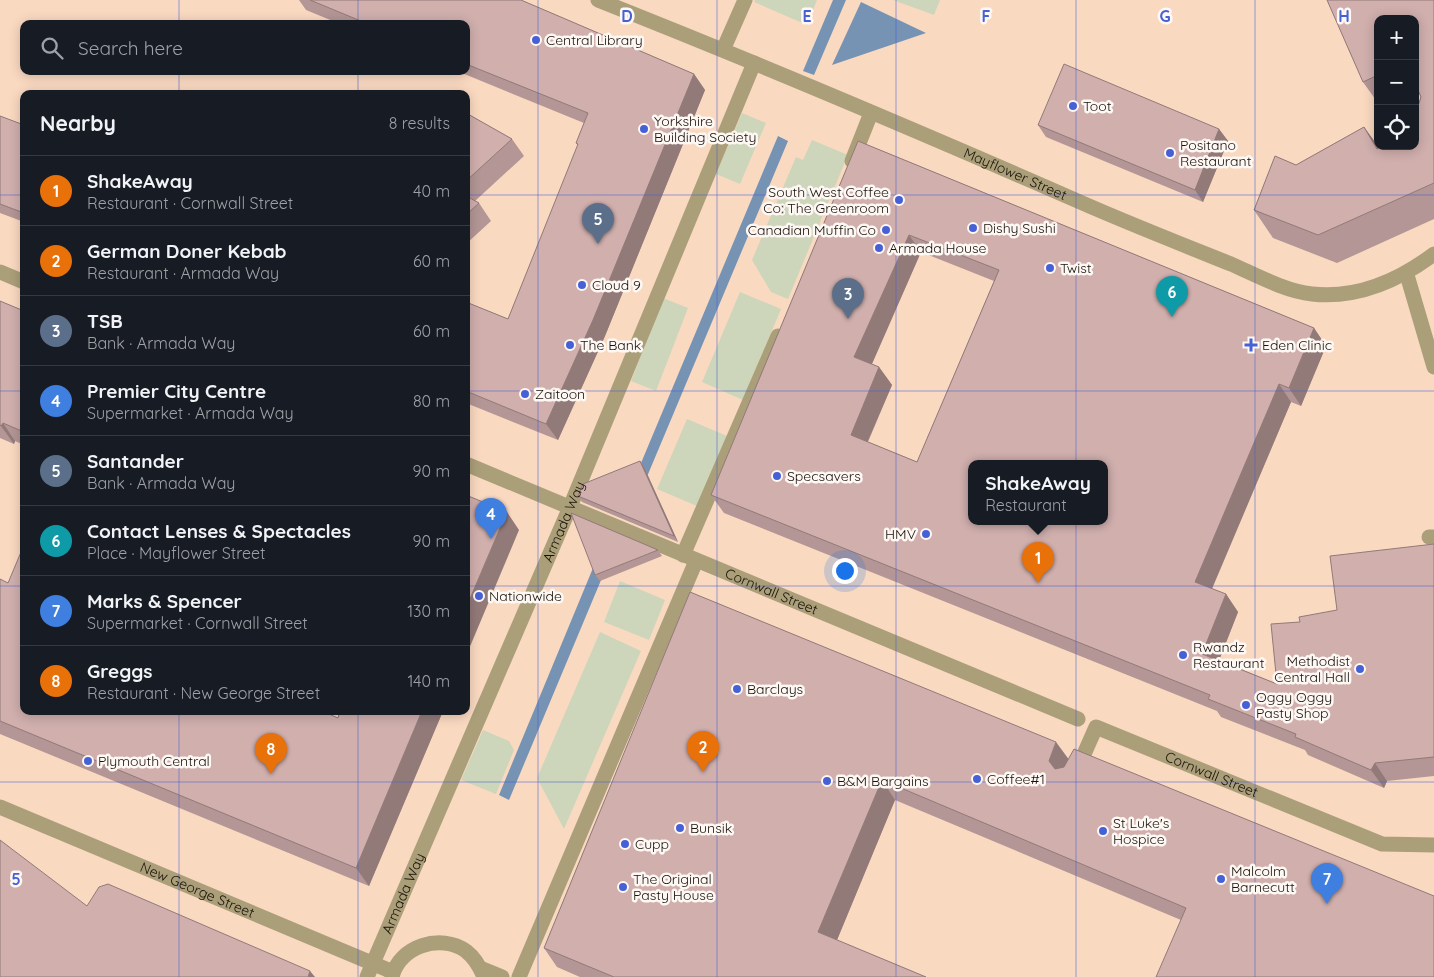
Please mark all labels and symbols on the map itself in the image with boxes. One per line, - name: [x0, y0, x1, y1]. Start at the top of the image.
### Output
- text: D: [621, 6, 633, 26]
- text: E: [802, 6, 812, 26]
- text: F: [982, 6, 991, 26]
- text: G: [1159, 6, 1171, 26]
- text: H: [1338, 6, 1350, 26]
- place label: Central Library: [546, 31, 643, 49]
- marker: Central Library: [530, 34, 542, 46]
- place label: Toot: [1083, 97, 1112, 115]
- marker: Toot: [1067, 100, 1079, 112]
- place label: Yorkshire Building Society: [654, 112, 756, 146]
- marker: Yorkshire Building Society: [638, 123, 650, 135]
- place label: Positano Restaurant: [1180, 136, 1252, 170]
- street label: Mayflower Street: [961, 144, 1070, 204]
- marker: Positano Restaurant: [1164, 147, 1176, 159]
- place label: South West Coffee Co: The Greenroom: [763, 183, 889, 217]
- marker: South West Coffee Co: The Greenroom: [893, 194, 905, 206]
- pin: 5: [582, 203, 614, 244]
- place label: Dishy Sushi: [983, 219, 1056, 237]
- place label: Canadian Muffin Co: [748, 221, 876, 239]
- marker: Dishy Sushi: [967, 222, 979, 234]
- marker: Canadian Muffin Co: [880, 224, 892, 236]
- place label: Armada House: [889, 239, 987, 257]
- marker: Armada House: [873, 242, 885, 254]
- place label: Twist: [1060, 259, 1092, 277]
- marker: Twist: [1044, 262, 1056, 274]
- place label: Cloud 9: [592, 276, 641, 294]
- pin: 6: [1156, 276, 1188, 317]
- pin: 3: [832, 278, 864, 319]
- marker: Cloud 9: [576, 279, 588, 291]
- place label: The Bank: [580, 336, 641, 354]
- place label: Eden Clinic: [1262, 336, 1332, 354]
- marker: Eden Clinic: [1244, 338, 1258, 352]
- marker: The Bank: [564, 339, 576, 351]
- place label: Zaitoon: [535, 385, 585, 403]
- marker: Zaitoon: [519, 388, 531, 400]
- place label: Specsavers: [787, 467, 861, 485]
- marker: Specsavers: [771, 470, 783, 482]
- street label: Armada Way: [538, 478, 589, 565]
- pin: 4: [475, 498, 507, 539]
- place label: HMV: [885, 525, 916, 543]
- marker: HMV: [920, 528, 932, 540]
- pin: 1: [1022, 542, 1054, 583]
- your location: [832, 558, 858, 584]
- street label: Cornwall Street: [722, 564, 821, 619]
- place label: Nationwide: [489, 587, 562, 605]
- marker: Nationwide: [473, 590, 485, 602]
- place label: Rwandz Restaurant: [1193, 638, 1265, 672]
- marker: Rwandz Restaurant: [1177, 649, 1189, 661]
- place label: Methodist Central Hall: [1274, 652, 1350, 686]
- marker: Methodist Central Hall: [1354, 663, 1366, 675]
- place label: Barclays: [747, 680, 803, 698]
- marker: Barclays: [731, 683, 743, 695]
- place label: Oggy Oggy Pasty Shop: [1256, 688, 1332, 722]
- marker: Oggy Oggy Pasty Shop: [1240, 699, 1252, 711]
- pin: 2: [687, 731, 719, 772]
- pin: 8: [255, 733, 287, 774]
- street label: Cornwall Street: [1163, 747, 1261, 801]
- place label: Plymouth Central: [98, 752, 210, 770]
- marker: Plymouth Central: [82, 755, 94, 767]
- place label: Coffee#1: [987, 770, 1045, 788]
- place label: B&M Bargains: [837, 772, 929, 790]
- marker: Coffee#1: [971, 773, 983, 785]
- marker: B&M Bargains: [821, 775, 833, 787]
- place label: St Luke's Hospice: [1113, 814, 1169, 848]
- place label: Bunsik: [690, 819, 732, 837]
- marker: Bunsik: [674, 822, 686, 834]
- marker: St Luke's Hospice: [1097, 825, 1109, 837]
- place label: Cupp: [635, 835, 669, 853]
- marker: Cupp: [619, 838, 631, 850]
- street label: Armada Way: [378, 850, 428, 937]
- street label: New George Street: [137, 858, 257, 922]
- place label: Malcolm Barnecutt: [1231, 862, 1295, 896]
- pin: 7: [1311, 863, 1343, 904]
- text: 5: [11, 869, 21, 889]
- place label: The Original Pasty House: [633, 870, 714, 904]
- marker: Malcolm Barnecutt: [1215, 873, 1227, 885]
- marker: The Original Pasty House: [617, 881, 629, 893]

